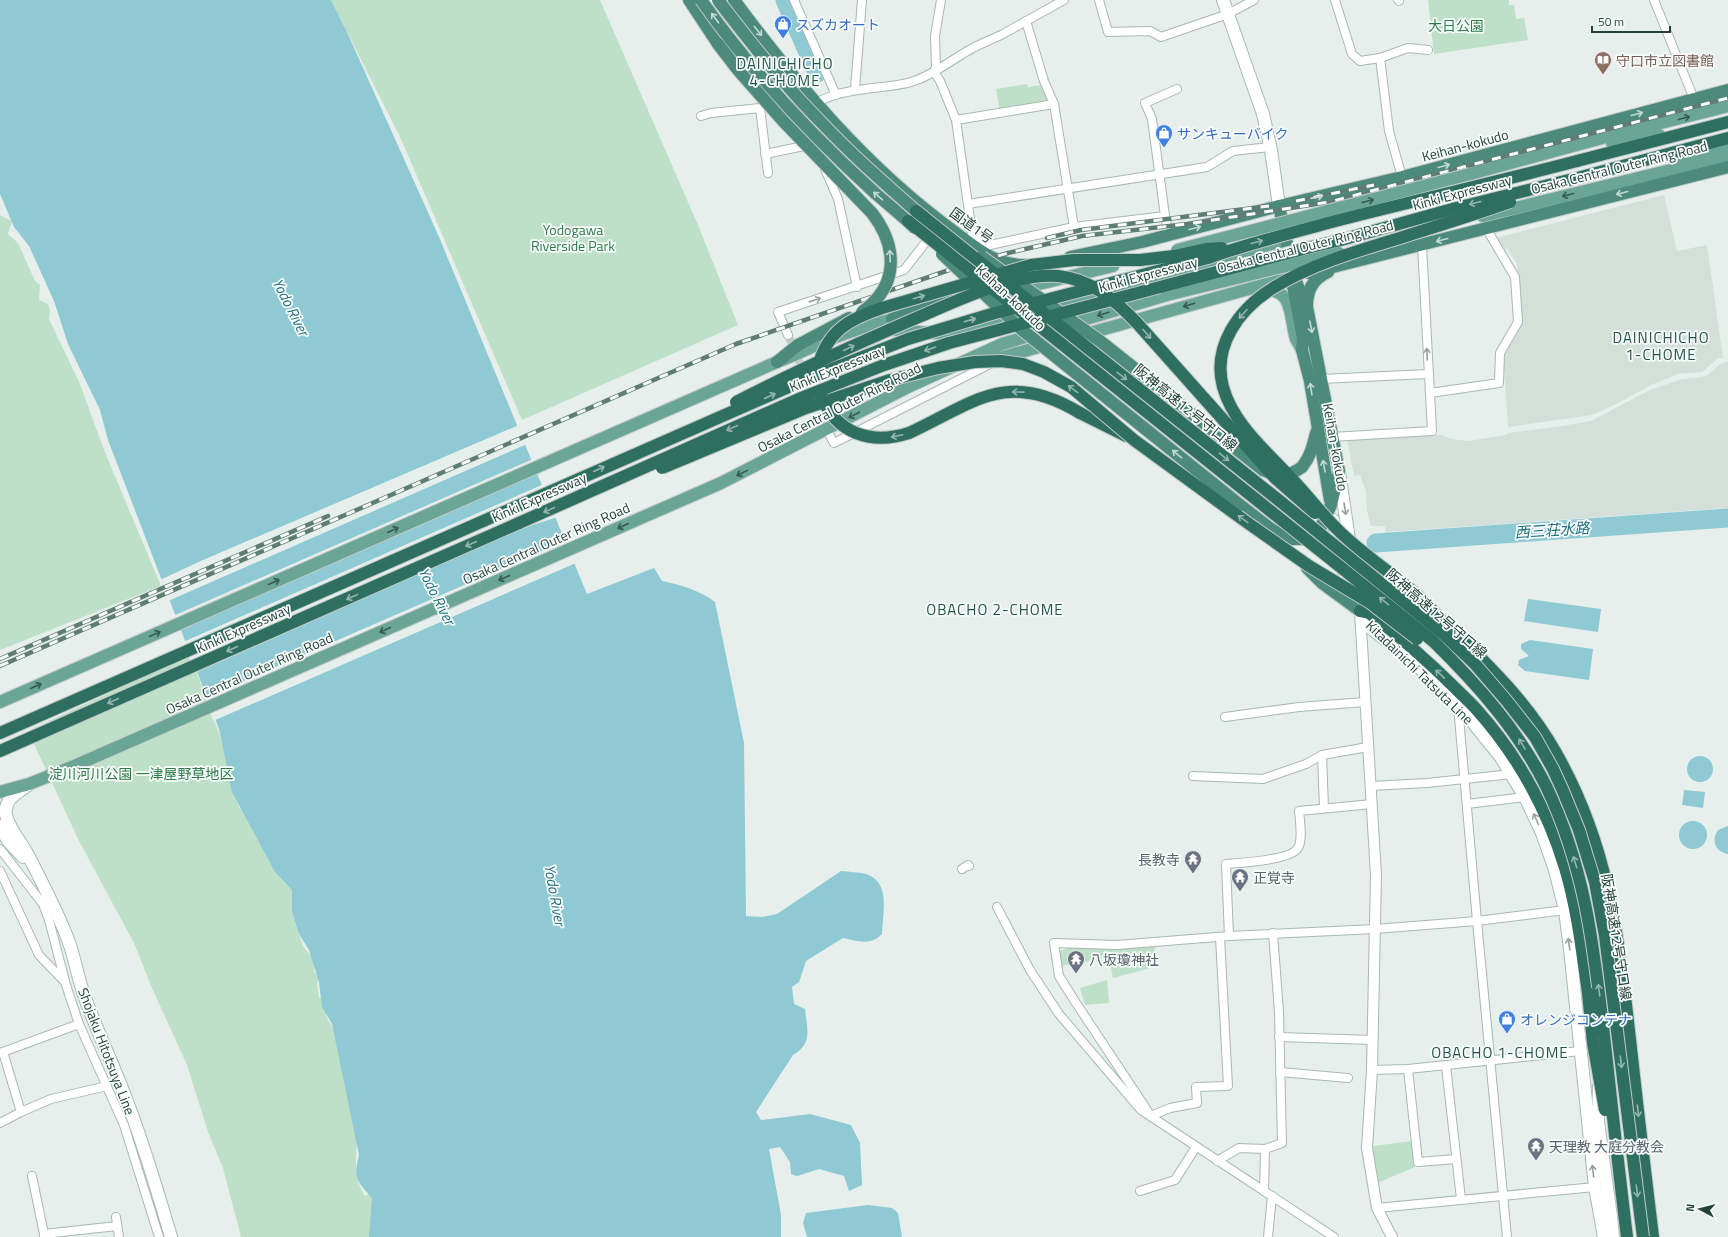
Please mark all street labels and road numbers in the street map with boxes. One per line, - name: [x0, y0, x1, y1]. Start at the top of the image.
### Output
- street label: Keihan-kokudo: [1419, 123, 1511, 167]
- street label: Osaka Central Outer Ring Road: [1529, 135, 1709, 199]
- street label: Kinki Expressway: [1410, 169, 1514, 215]
- street label: 国道1号: [946, 202, 998, 248]
- street label: Osaka Central Outer Ring Road: [1215, 214, 1395, 278]
- street label: Kinki Expressway: [1096, 251, 1200, 297]
- street label: Keihan-kokudo: [971, 259, 1051, 335]
- street label: Kinki Expressway: [786, 339, 888, 397]
- street label: Osaka Central Outer Ring Road: [754, 357, 924, 457]
- street label: 阪神高速12号守口線: [1130, 359, 1242, 455]
- street label: Keihan-kokudo: [1318, 401, 1354, 493]
- street label: Kinki Expressway: [488, 467, 590, 527]
- street label: Osaka Central Outer Ring Road: [459, 497, 633, 589]
- street label: 阪神高速12号守口線: [1382, 563, 1492, 663]
- street label: Kinki Expressway: [192, 598, 294, 658]
- street label: Kitadainichi Tatsuta Line: [1362, 615, 1478, 729]
- street label: Osaka Central Outer Ring Road: [162, 627, 336, 719]
- street label: 阪神高速12号守口線: [1597, 872, 1637, 1002]
- street label: Shojaku Hitotsuya Line: [73, 984, 141, 1118]

